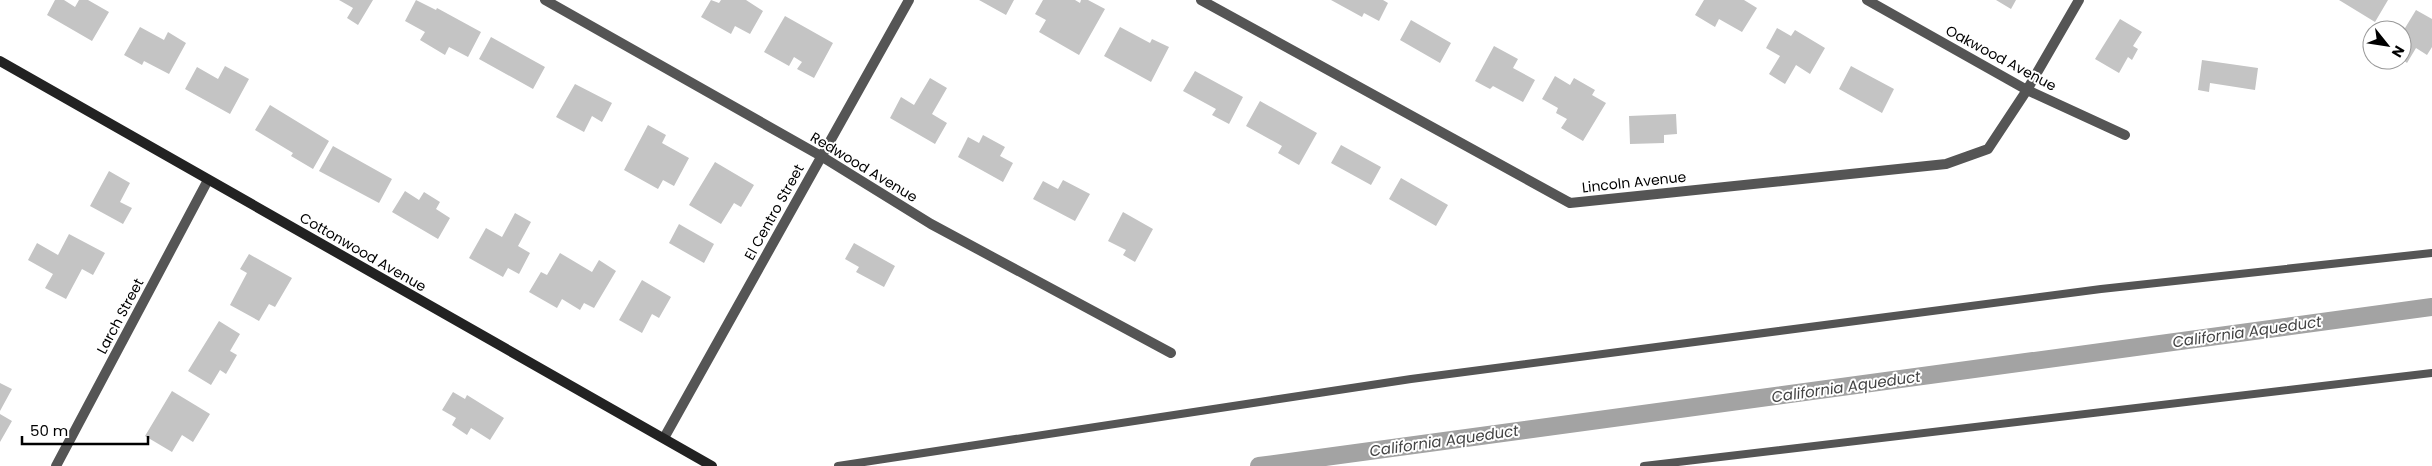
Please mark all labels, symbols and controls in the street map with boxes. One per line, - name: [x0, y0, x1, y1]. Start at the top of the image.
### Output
- street label: Oakwood Avenue: [1942, 20, 2060, 96]
- north arrow: [2362, 20, 2412, 70]
- text: N: [2387, 42, 2410, 61]
- street label: Redwood Avenue: [807, 127, 922, 207]
- street label: El Centro Street: [739, 160, 809, 264]
- street label: Lincoln Avenue: [1581, 167, 1687, 197]
- street label: Cottonwood Avenue: [296, 208, 430, 297]
- street label: Larch Street: [92, 275, 148, 357]
- water label: California Aqueduct: [2171, 311, 2323, 352]
- water label: California Aqueduct: [1770, 366, 1922, 407]
- scale bar: [22, 414, 149, 446]
- text: 50 m: [30, 420, 68, 441]
- water label: California Aqueduct: [1368, 420, 1520, 461]

